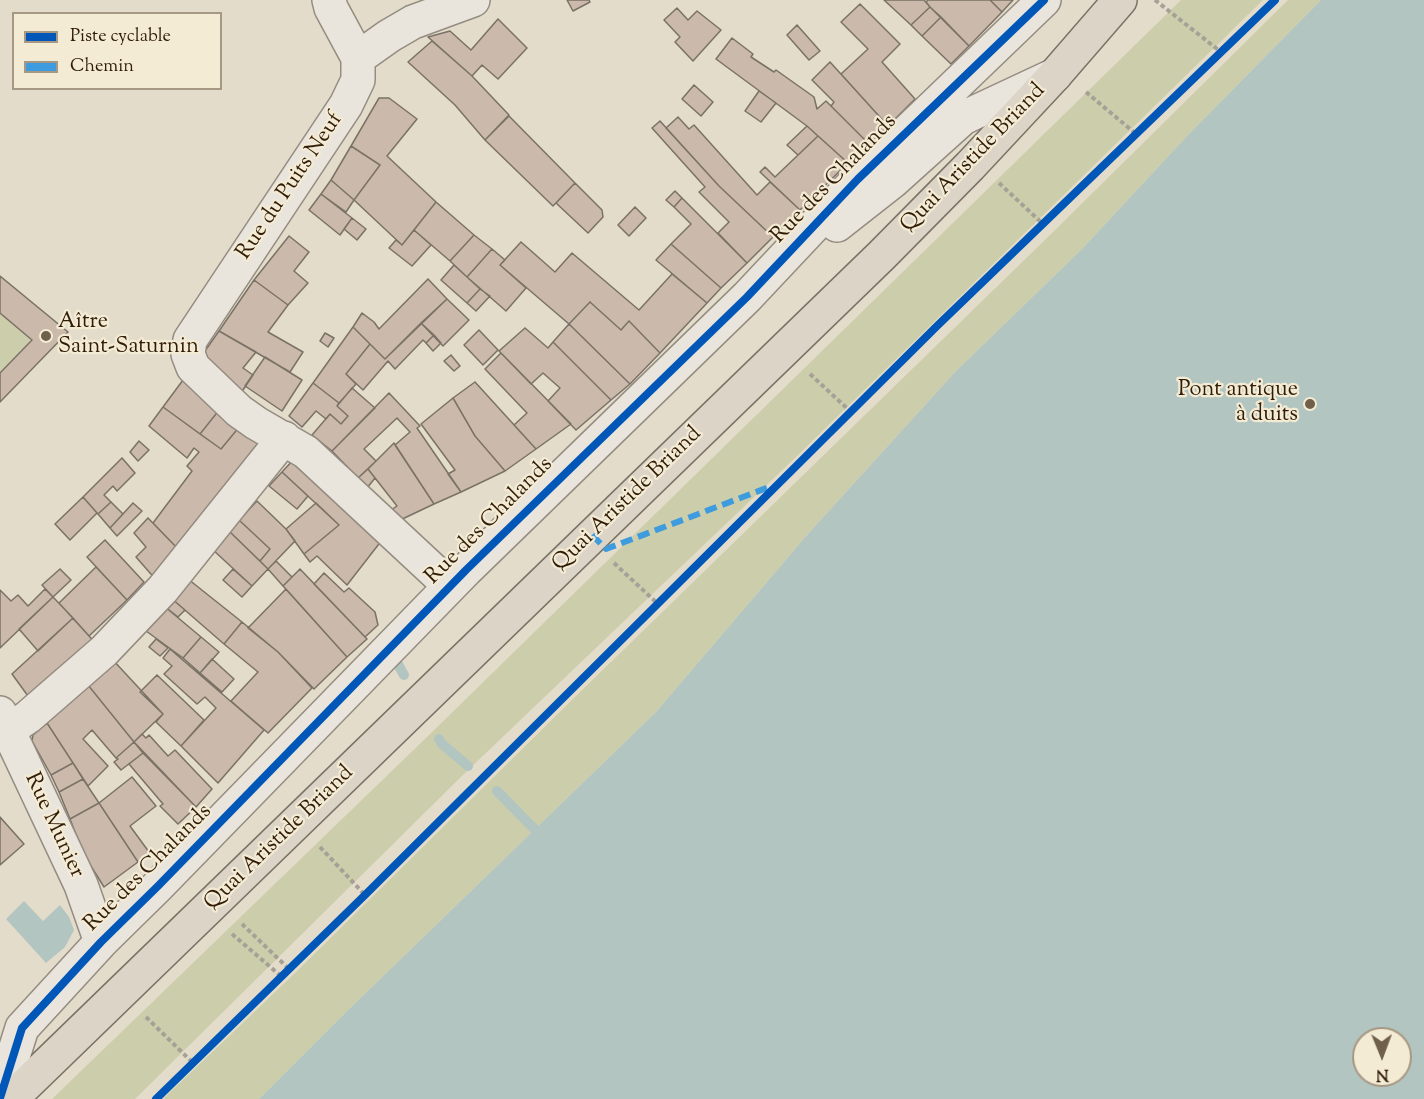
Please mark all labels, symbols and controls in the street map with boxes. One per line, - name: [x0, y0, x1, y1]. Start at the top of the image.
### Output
- legend: [12, 12, 222, 90]
- text: Piste cyclable: [70, 24, 171, 50]
- text: Chemin: [70, 54, 134, 80]
- street label: Quai Aristide Briand: [896, 79, 1052, 239]
- street label: Rue du Puits Neuf: [232, 108, 350, 266]
- street label: Rue des Chalands: [767, 110, 903, 250]
- place label: Aître Saint-Saturnin: [58, 310, 199, 362]
- marker: Aître Saint-Saturnin: [39, 329, 53, 343]
- place label: Pont antique à duits: [1178, 378, 1298, 430]
- marker: Pont antique à duits: [1303, 397, 1317, 411]
- street label: Quai Aristide Briand: [548, 422, 708, 578]
- street label: Rue des Chalands: [421, 453, 559, 591]
- street label: Quai Aristide Briand: [200, 761, 360, 917]
- street label: Rue Munier: [17, 769, 89, 883]
- street label: Rue des Chalands: [80, 800, 218, 938]
- north arrow: [1352, 1027, 1412, 1087]
- text: N: [1376, 1062, 1389, 1085]

